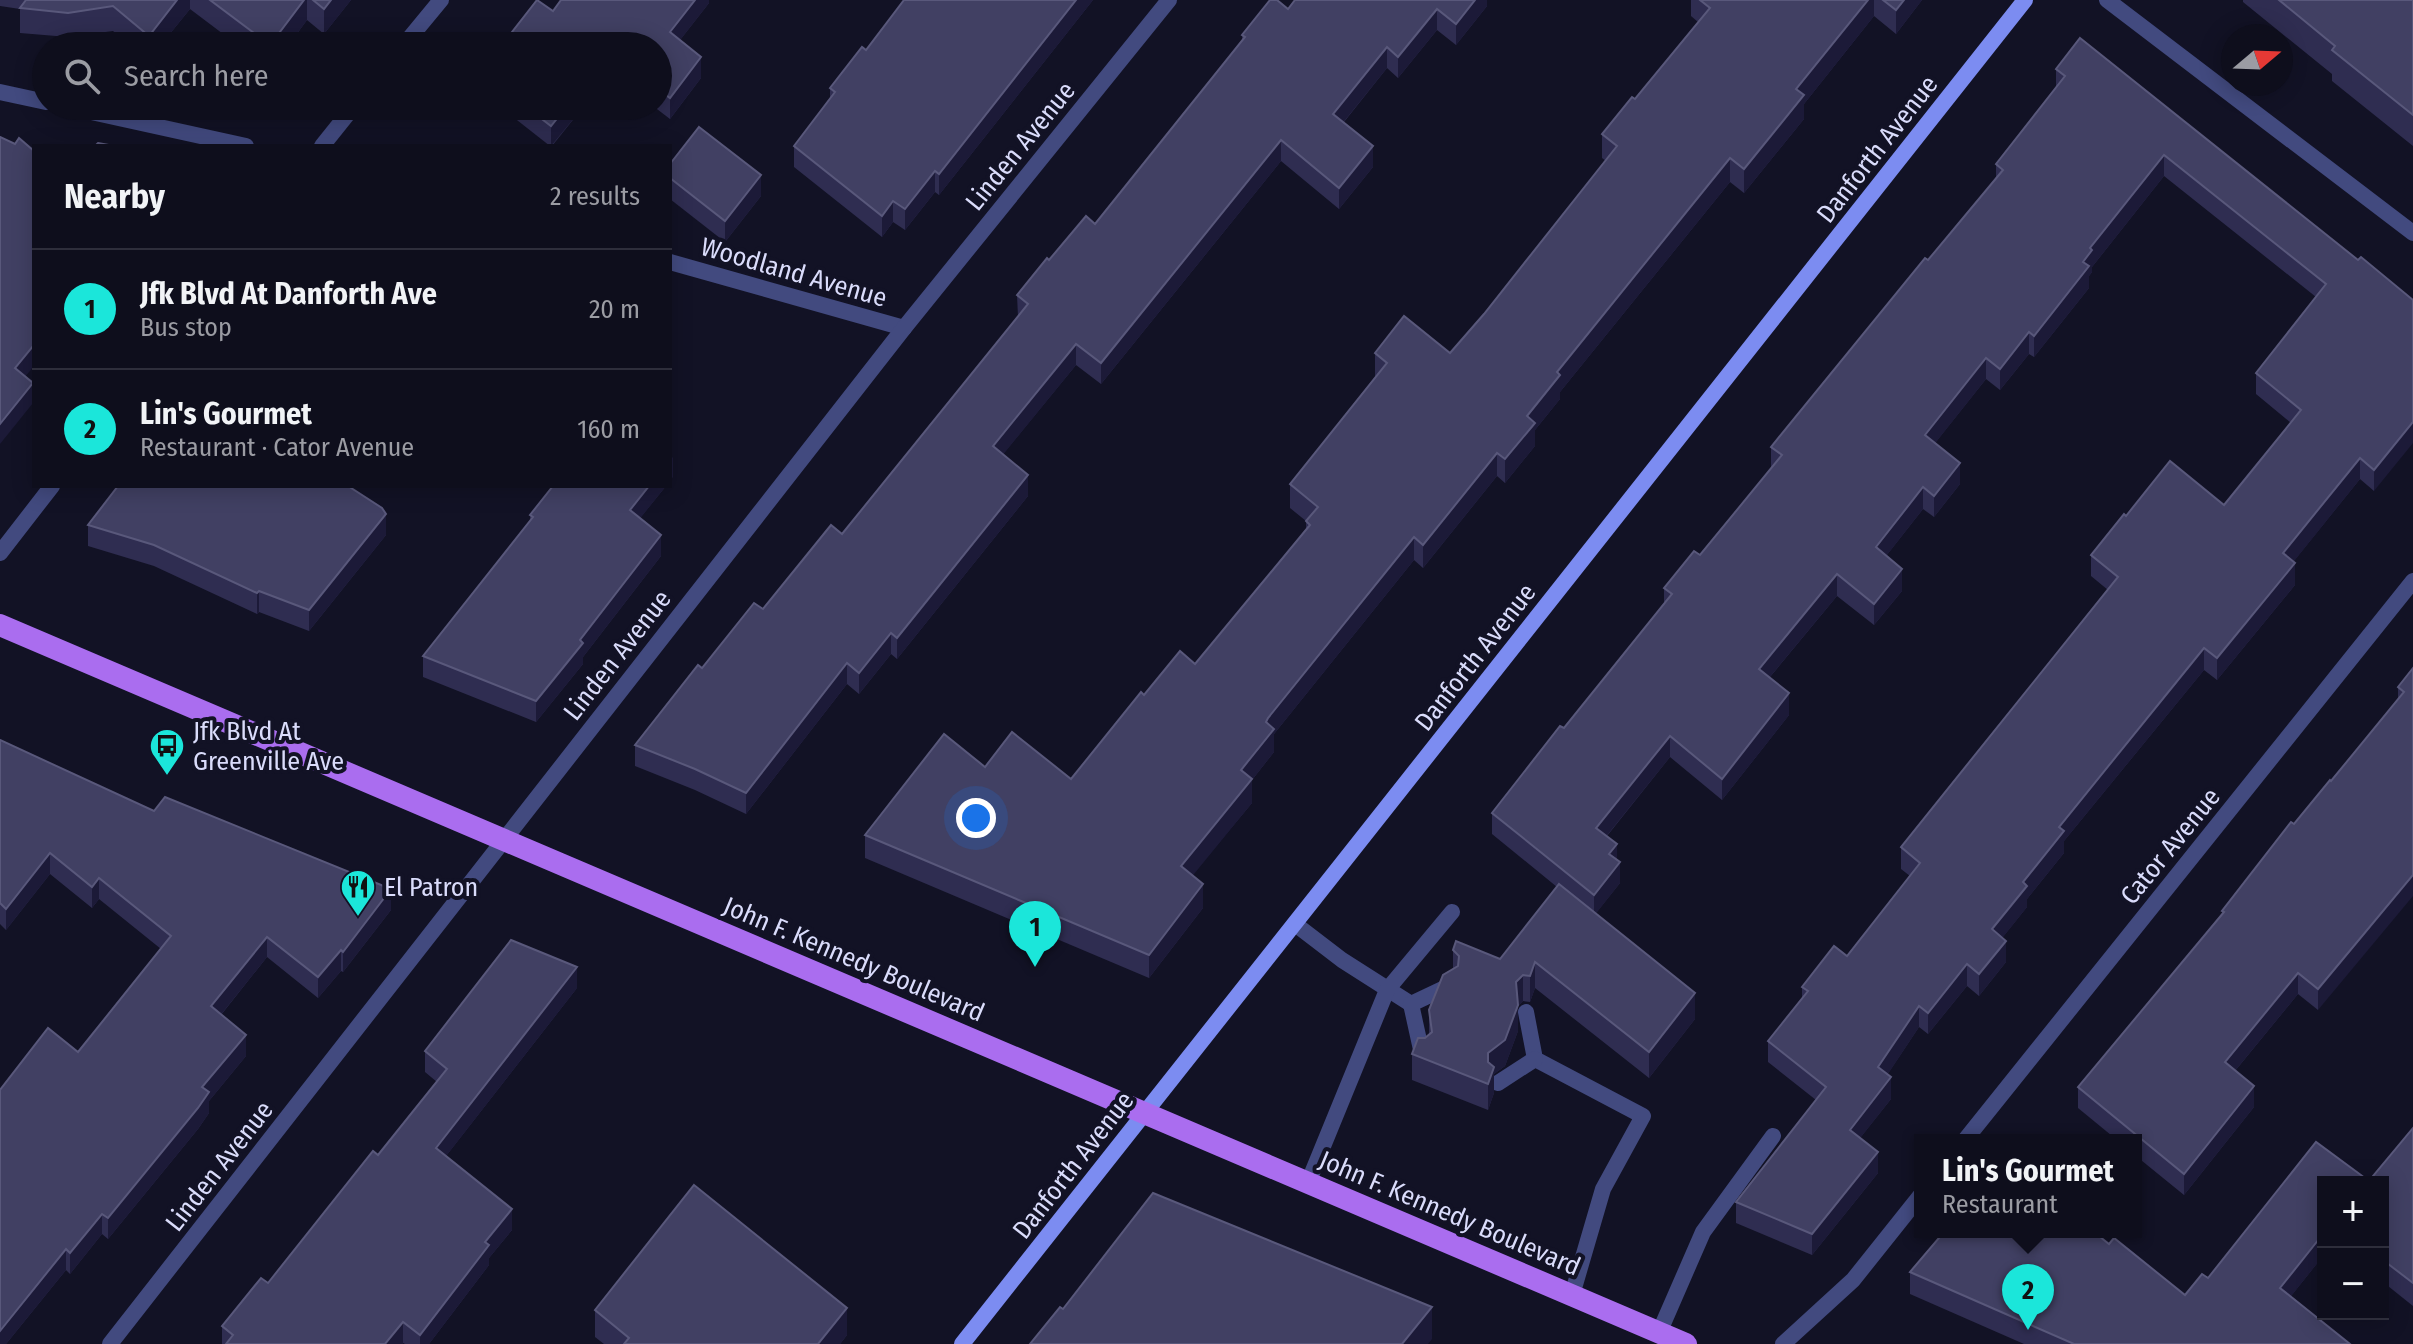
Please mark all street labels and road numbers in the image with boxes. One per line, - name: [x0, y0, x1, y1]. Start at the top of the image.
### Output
- street label: Danforth Avenue: [1810, 70, 1944, 229]
- street label: Linden Avenue: [959, 76, 1082, 217]
- street label: Woodland Avenue: [697, 231, 890, 314]
- street label: Danforth Avenue: [1408, 578, 1542, 737]
- street label: Linden Avenue: [557, 584, 678, 727]
- street label: Cator Avenue: [2114, 782, 2227, 911]
- street label: John F. Kennedy Boulevard: [719, 890, 989, 1029]
- street label: Danforth Avenue: [1006, 1086, 1140, 1245]
- street label: Linden Avenue: [159, 1095, 280, 1238]
- street label: John F. Kennedy Boulevard: [1315, 1144, 1585, 1283]

